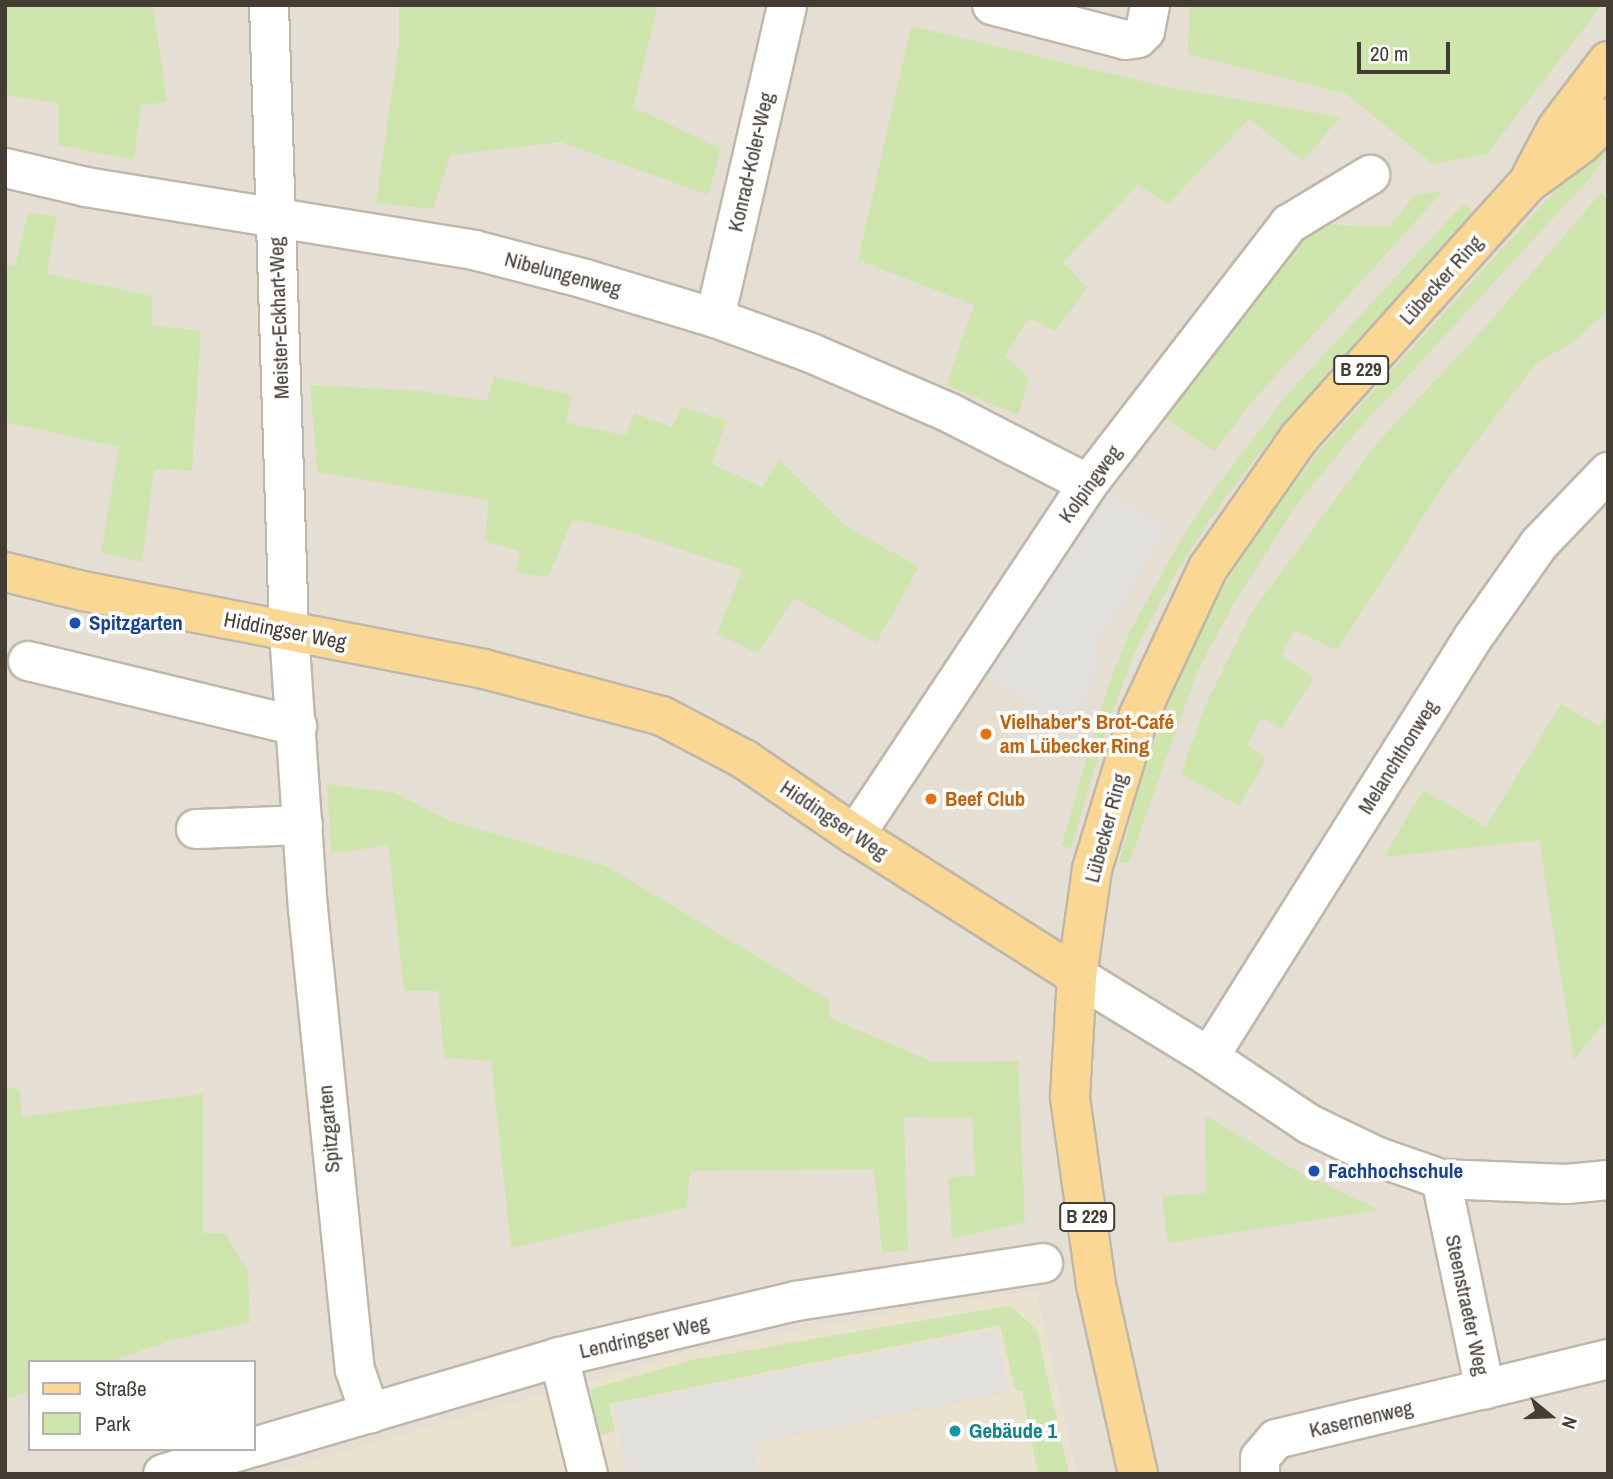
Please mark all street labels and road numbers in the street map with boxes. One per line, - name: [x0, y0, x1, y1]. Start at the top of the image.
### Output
- street label: Konrad-Koler-Weg: [723, 90, 779, 234]
- street label: Lübecker Ring: [1394, 230, 1488, 330]
- street label: Meister-Eckhart-Weg: [264, 236, 294, 400]
- street label: Nibelungenweg: [502, 246, 624, 302]
- road number: B 229: [1333, 354, 1389, 386]
- street label: Kolpingweg: [1053, 440, 1127, 528]
- street label: Hiddingser Weg: [222, 607, 348, 655]
- street label: Melanchthonweg: [1353, 695, 1443, 819]
- street label: Lübecker Ring: [1079, 771, 1133, 885]
- street label: Hiddingser Weg: [775, 775, 893, 865]
- street label: Spitzgarten: [313, 1084, 345, 1174]
- road number: B 229: [1059, 1202, 1115, 1232]
- street label: Steenstraeter Weg: [1440, 1232, 1494, 1378]
- street label: Lendringser Weg: [577, 1310, 711, 1364]
- street label: Kasernenweg: [1307, 1395, 1415, 1443]

